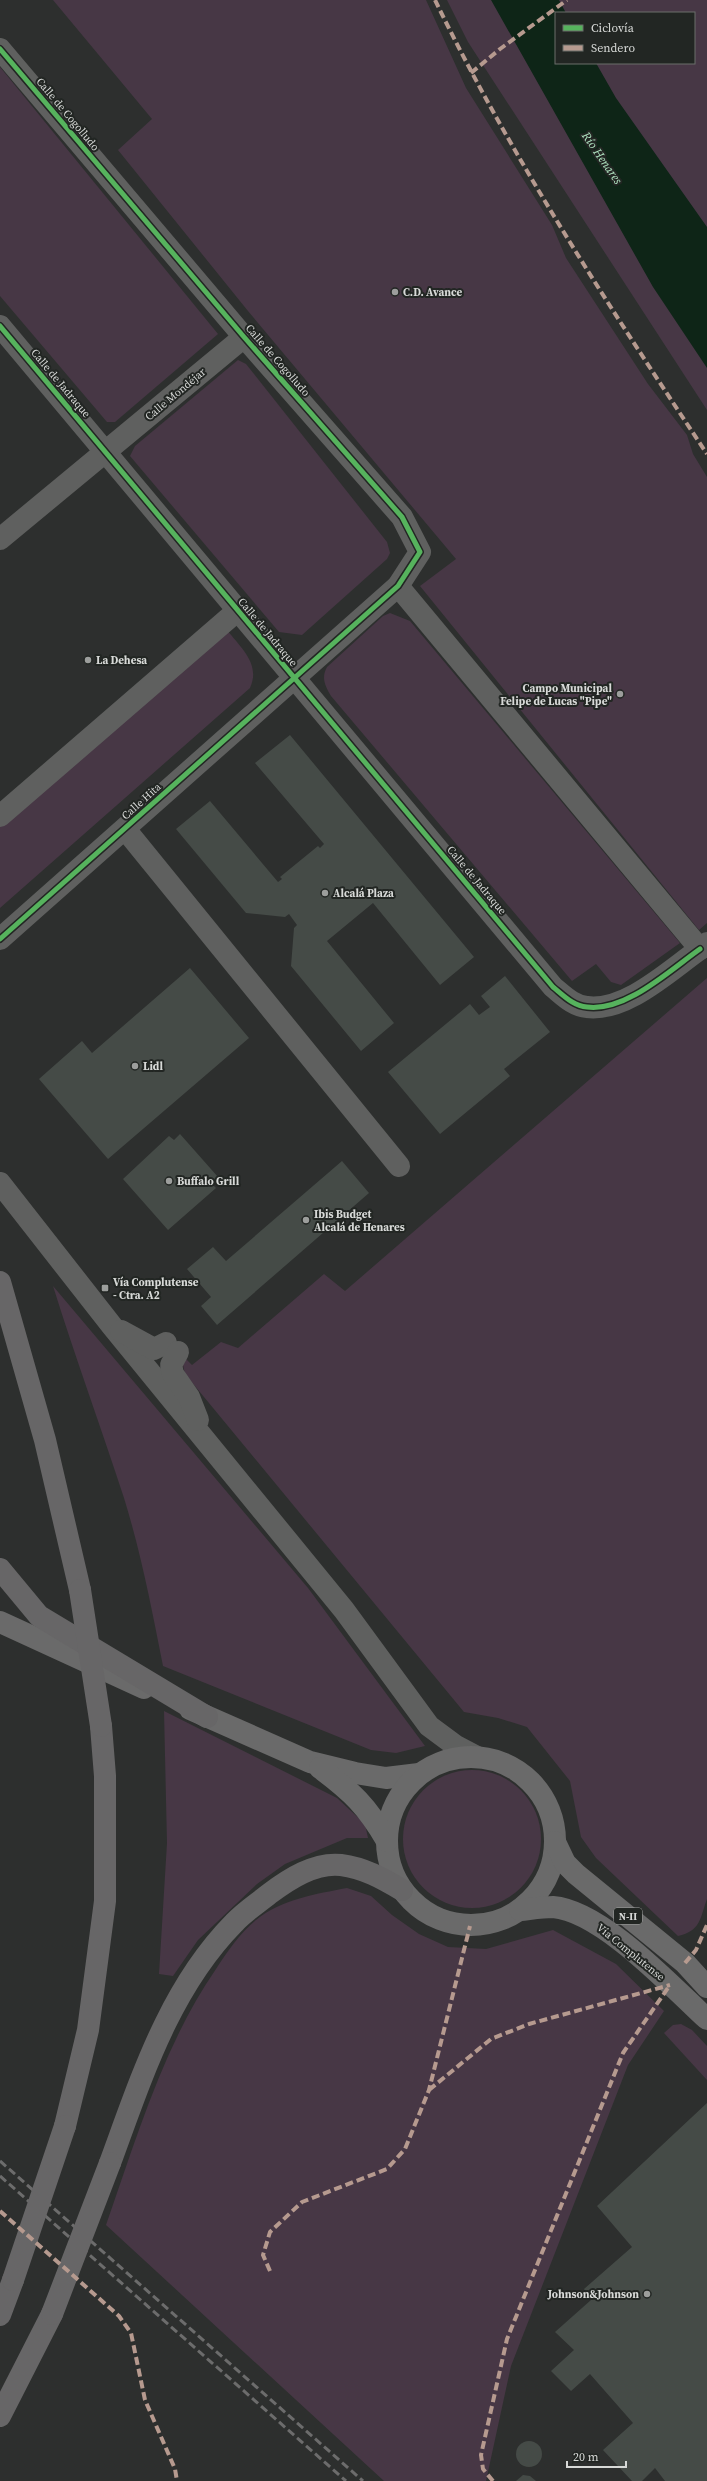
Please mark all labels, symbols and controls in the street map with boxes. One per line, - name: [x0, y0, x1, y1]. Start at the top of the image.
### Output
- legend: [555, 12, 695, 64]
- text: Ciclovía: [591, 20, 635, 36]
- text: Sendero: [591, 40, 635, 56]
- street label: Calle de Cogolludo: [33, 75, 103, 154]
- water label: Río Henares: [578, 128, 626, 188]
- place label: C.D. Avance: [403, 285, 463, 300]
- marker: C.D. Avance: [390, 287, 400, 297]
- street label: Calle de Cogolludo: [242, 321, 313, 400]
- street label: Calle de Jadraque: [27, 346, 94, 421]
- street label: Calle Mondéjar: [142, 364, 209, 424]
- street label: Calle de Jadraque: [234, 595, 301, 670]
- place label: La Dehesa: [96, 653, 147, 668]
- marker: La Dehesa: [83, 655, 93, 665]
- place label: Campo Municipal Felipe de Lucas "Pipe": [500, 681, 612, 709]
- marker: Campo Municipal Felipe de Lucas "Pipe": [615, 689, 625, 699]
- street label: Calle Hita: [118, 779, 165, 823]
- street label: Calle de Jadraque: [443, 843, 510, 918]
- place label: Alcalá Plaza: [333, 886, 394, 901]
- marker: Alcalá Plaza: [320, 888, 330, 898]
- place label: Lidl: [143, 1059, 163, 1074]
- marker: Lidl: [130, 1061, 140, 1071]
- place label: Buffalo Grill: [177, 1174, 240, 1189]
- marker: Buffalo Grill: [164, 1176, 174, 1186]
- place label: Ibis Budget Alcalá de Henares: [314, 1207, 405, 1235]
- marker: Ibis Budget Alcalá de Henares: [301, 1215, 311, 1225]
- place label: Vía Complutense - Ctra. A2: [113, 1275, 199, 1303]
- marker: Vía Complutense - Ctra. A2: [100, 1283, 110, 1293]
- road number: N-II: [614, 1908, 642, 1924]
- street label: Vía Complutense: [594, 1920, 668, 1985]
- place label: Johnson&Johnson: [547, 2287, 639, 2302]
- marker: Johnson&Johnson: [642, 2289, 652, 2299]
- scale bar: [567, 2443, 626, 2469]
- text: 20 m: [573, 2449, 599, 2465]

